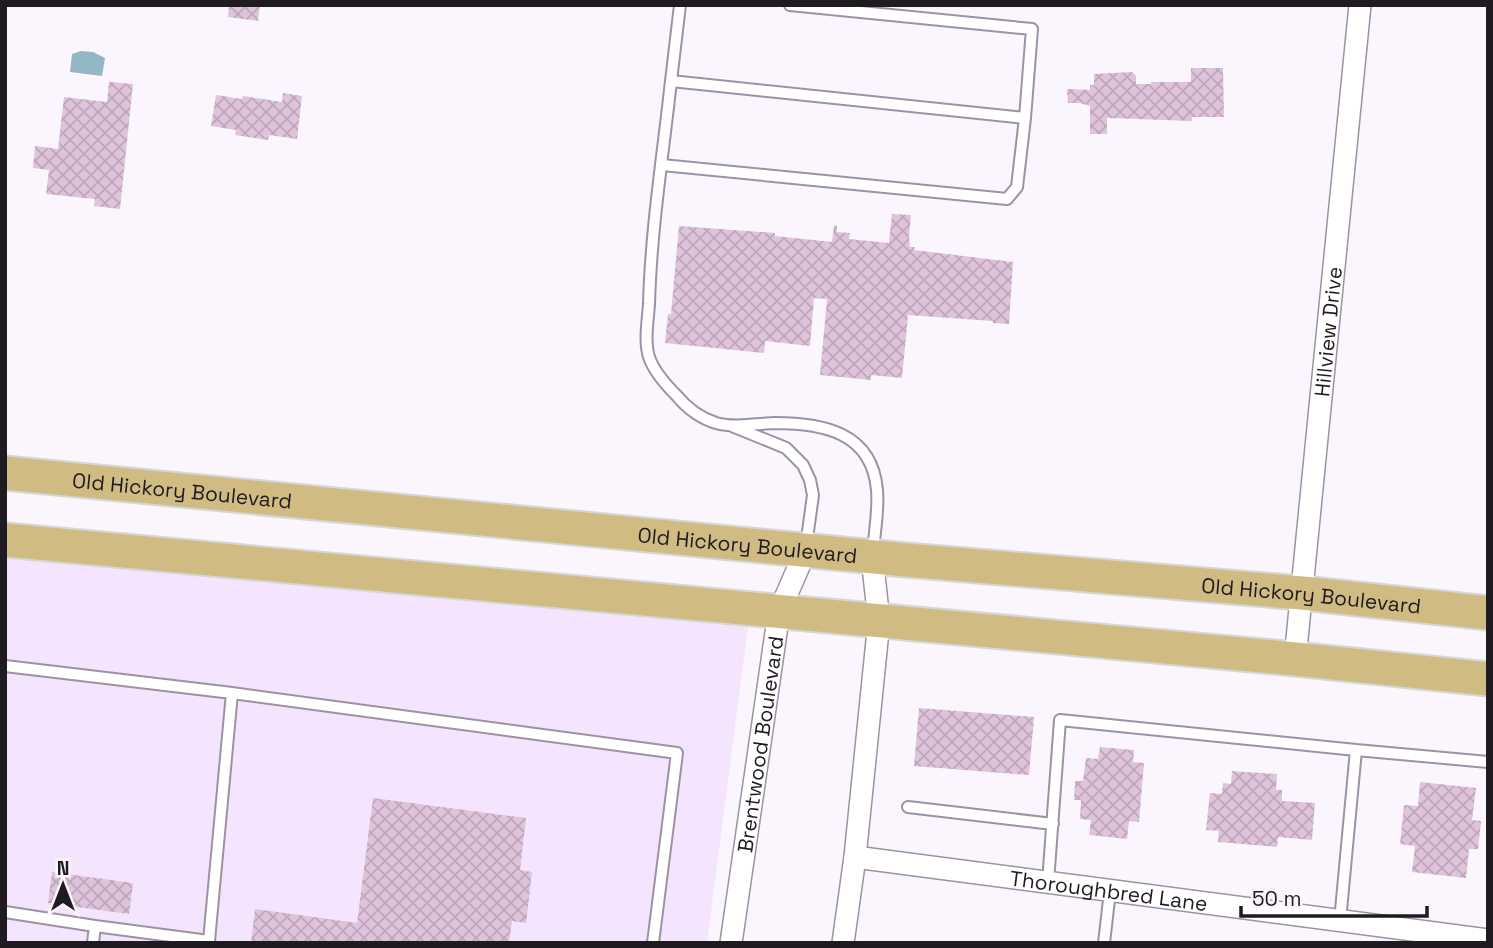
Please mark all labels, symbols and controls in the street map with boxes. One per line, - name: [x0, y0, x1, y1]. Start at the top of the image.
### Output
- street label: Hillview Drive: [1308, 265, 1347, 398]
- street label: Old Hickory Boulevard: [71, 466, 293, 514]
- street label: Old Hickory Boulevard: [636, 521, 859, 569]
- street label: Old Hickory Boulevard: [1200, 571, 1423, 619]
- street label: Brentwood Boulevard: [731, 634, 789, 854]
- north arrow: [28, 850, 98, 920]
- text: N: [57, 856, 69, 881]
- street label: Thoroughbred Lane: [1008, 864, 1209, 917]
- scale bar: [1241, 874, 1426, 918]
- text: 50 m: [1252, 885, 1302, 912]

